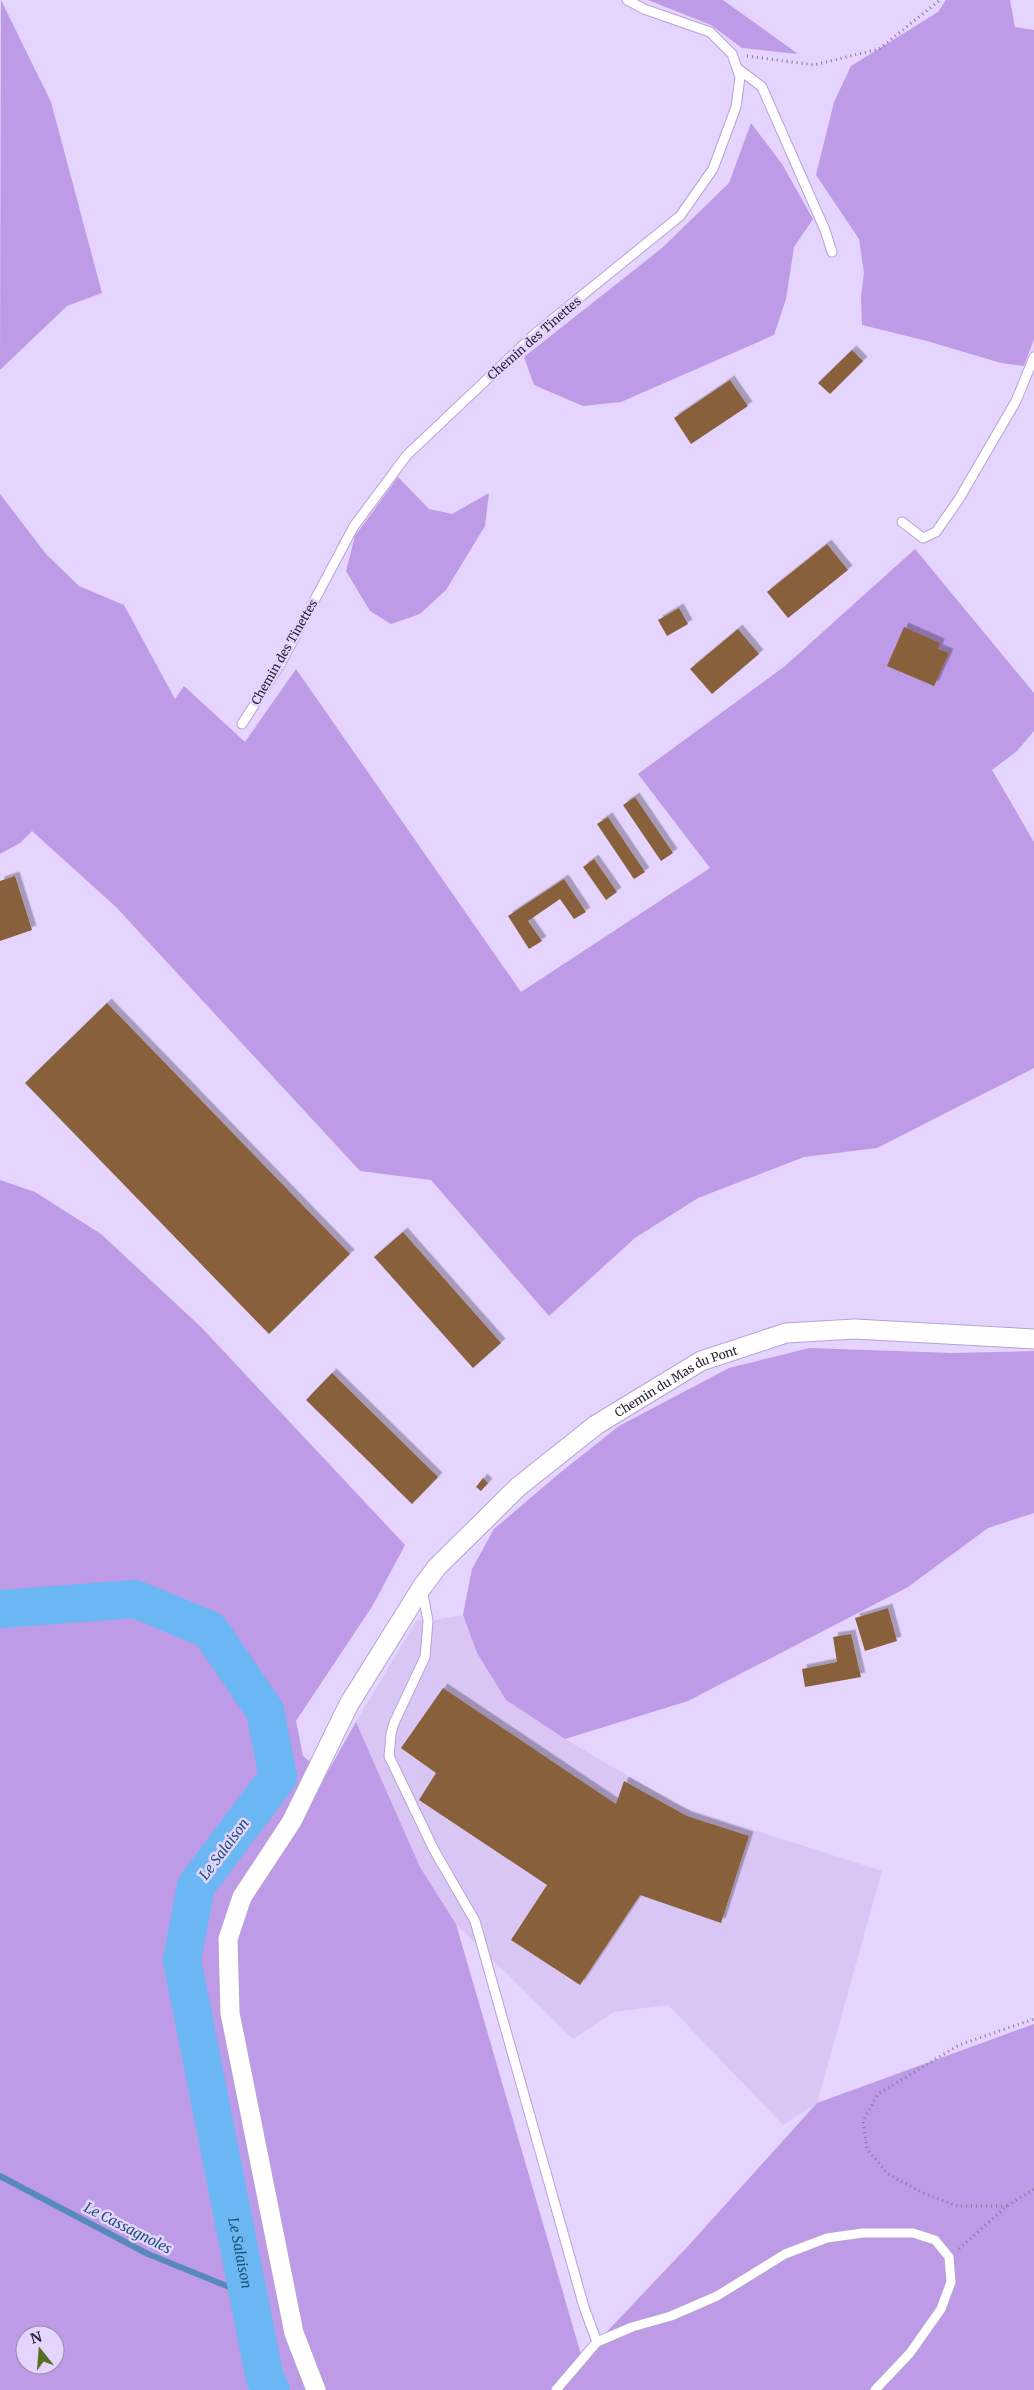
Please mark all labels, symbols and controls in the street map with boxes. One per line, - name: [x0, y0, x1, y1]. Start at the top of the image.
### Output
- street label: Chemin des Tinettes: [484, 293, 584, 383]
- street label: Chemin des Tinettes: [248, 597, 320, 707]
- street label: Chemin du Mas du Pont: [612, 1342, 740, 1420]
- water label: Le Salaison: [195, 1815, 253, 1883]
- water label: Le Cassagnoles: [81, 2198, 175, 2258]
- water label: Le Salaison: [224, 2216, 256, 2290]
- north arrow: [15, 2325, 65, 2375]
- text: N: [28, 2327, 44, 2348]

